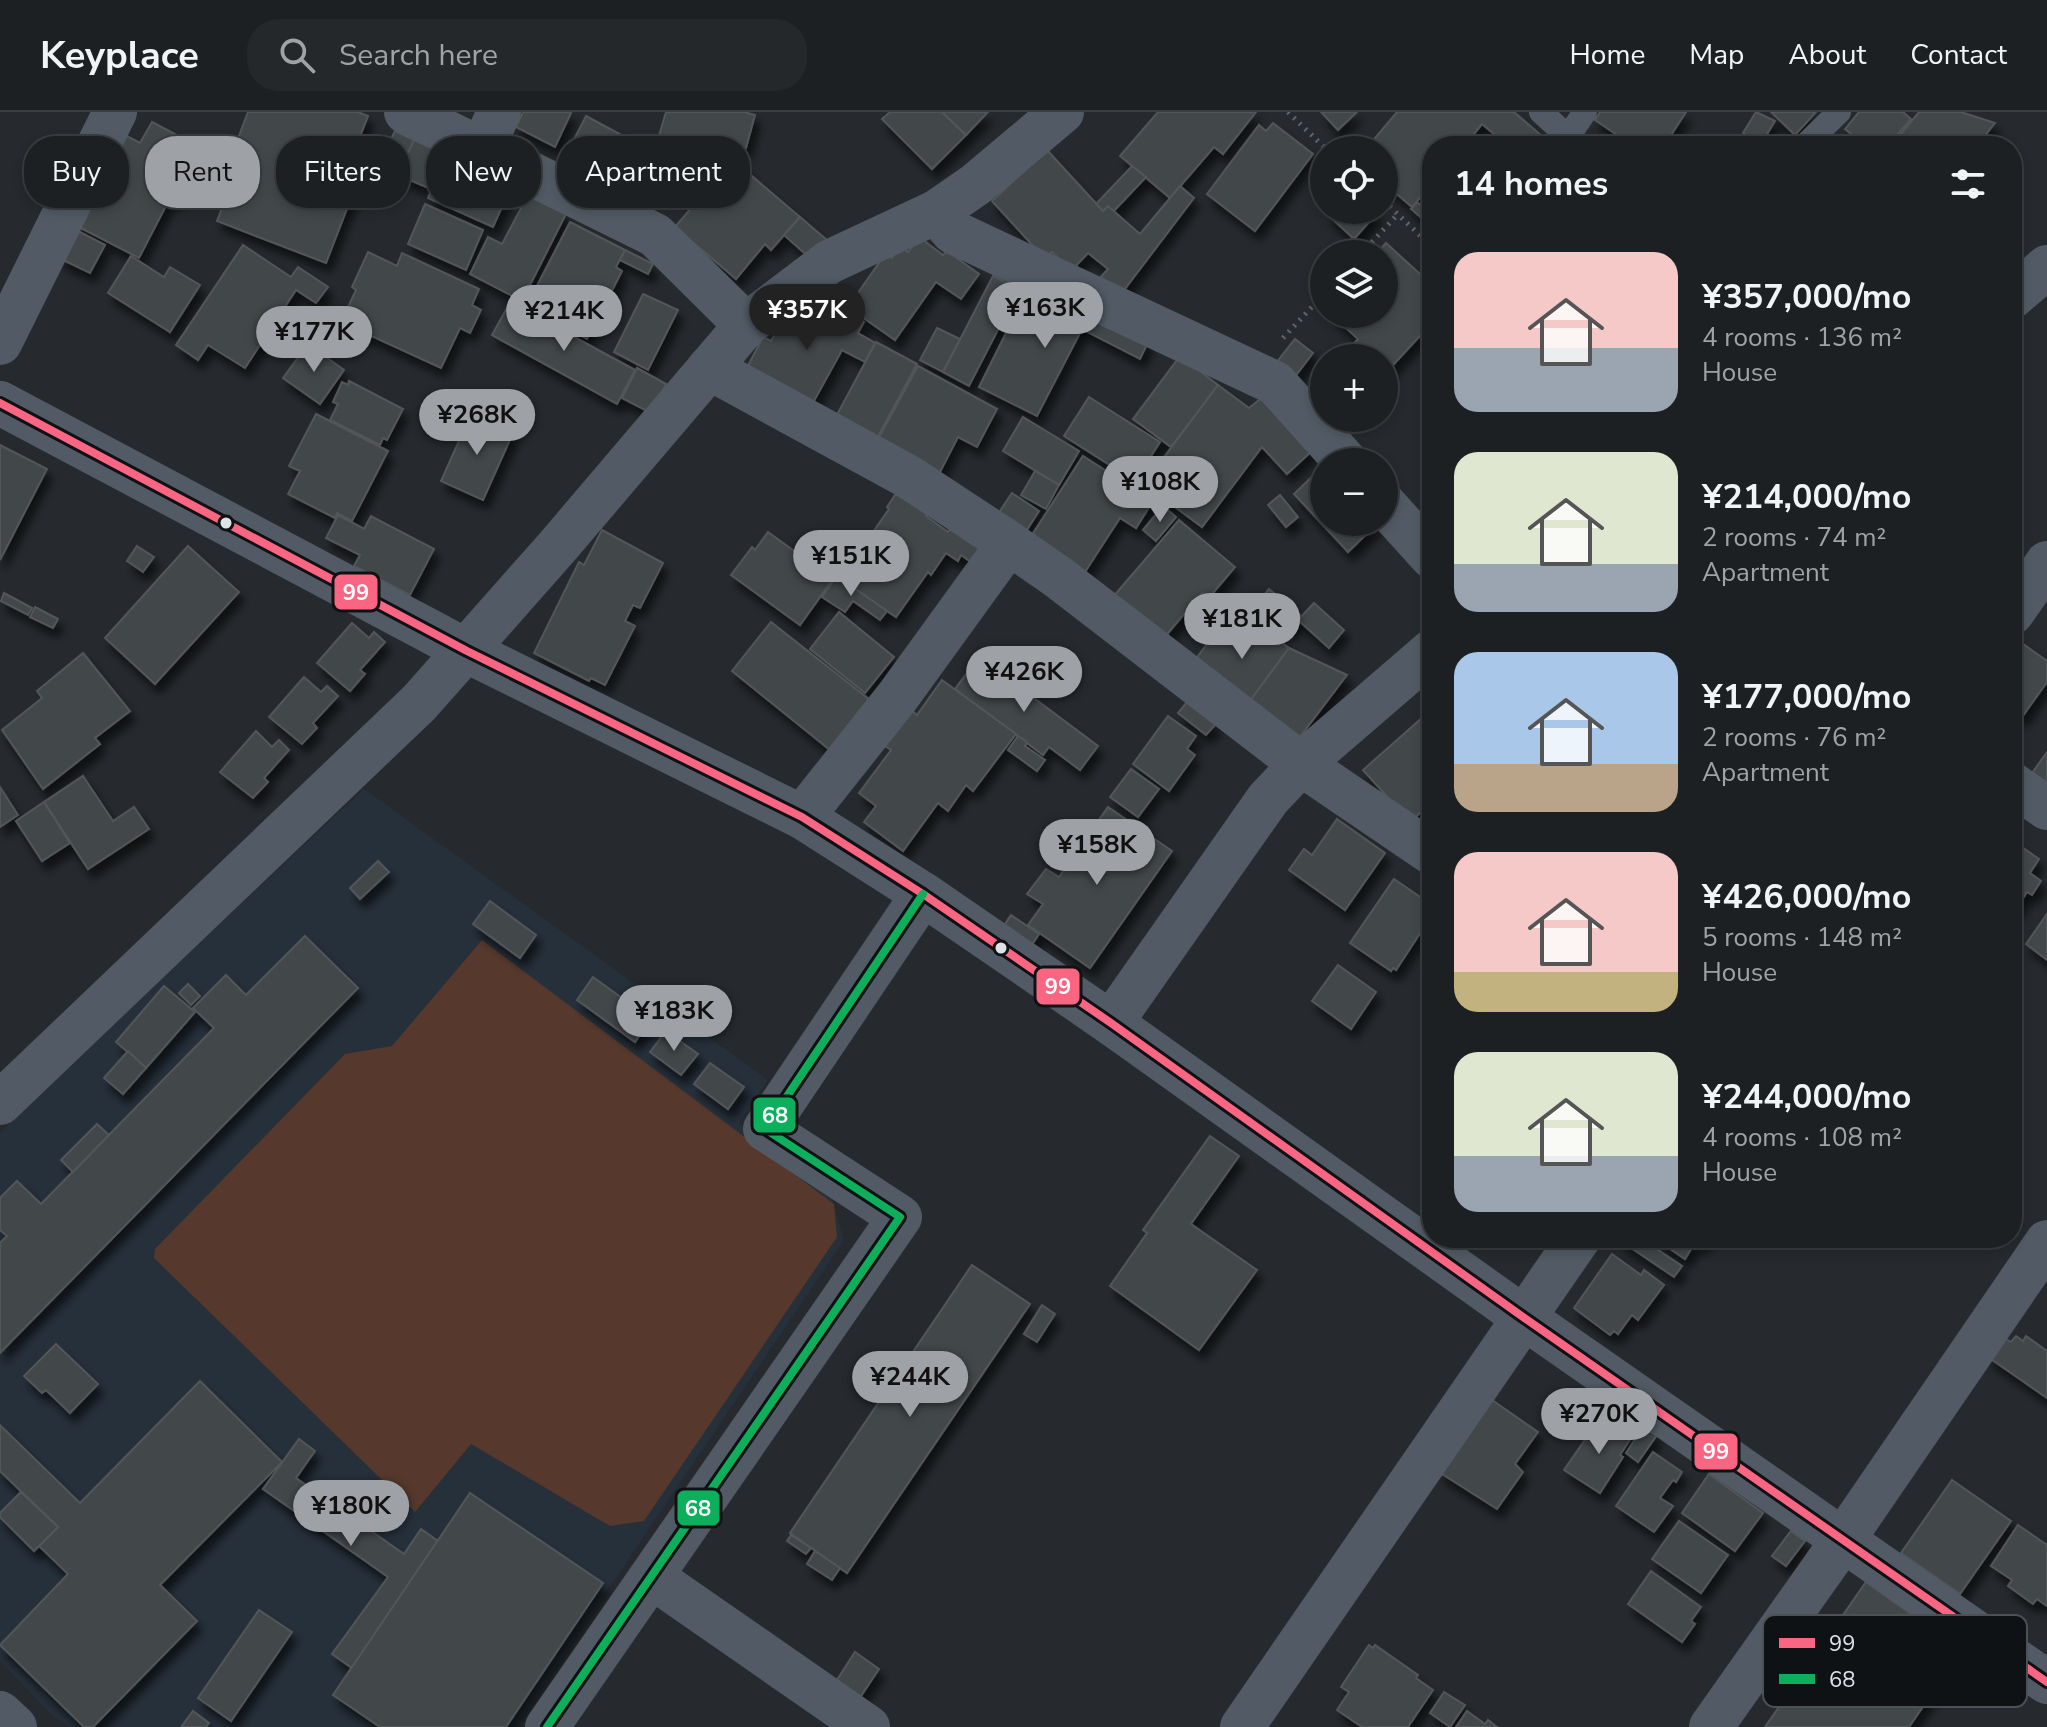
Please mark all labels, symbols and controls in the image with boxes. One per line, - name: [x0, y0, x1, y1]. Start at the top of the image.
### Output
- search box: [247, 19, 807, 91]
- text: Keyplace: [40, 30, 199, 81]
- icon: search: [275, 33, 319, 77]
- text: Search here: [339, 35, 498, 76]
- text: Home: [1570, 36, 1645, 74]
- text: Map: [1689, 36, 1744, 74]
- text: About: [1788, 36, 1866, 74]
- text: Contact: [1910, 36, 2007, 74]
- chip: Buy: [24, 136, 129, 208]
- chip: Rent: [145, 136, 260, 208]
- chip: Filters: [276, 136, 410, 208]
- chip: New: [426, 136, 541, 208]
- chip: Apartment: [557, 136, 750, 208]
- map controls: [1310, 136, 1398, 536]
- button: locate: [1310, 136, 1398, 224]
- text: 14 homes: [1454, 161, 1608, 207]
- icon: filters: [1946, 162, 1990, 206]
- button: layers: [1310, 240, 1398, 328]
- text: ¥357,000/mo: [1702, 274, 1911, 320]
- pin: ¥163K: [989, 282, 1101, 350]
- pin: ¥357K: [751, 284, 863, 352]
- icon: home: [1518, 284, 1614, 380]
- pin: ¥214K: [508, 285, 620, 353]
- text: ¥163K: [1005, 290, 1085, 325]
- text: ¥357K: [767, 292, 847, 327]
- text: ¥214K: [524, 293, 604, 328]
- pin: ¥177K: [258, 306, 370, 374]
- text: ¥177K: [274, 314, 354, 349]
- text: 4 rooms · 136 m²: [1702, 320, 1902, 355]
- button: +: [1310, 344, 1398, 432]
- text: House: [1702, 355, 1777, 390]
- pin: ¥268K: [421, 389, 533, 457]
- text: ¥268K: [437, 397, 517, 432]
- button: −: [1310, 448, 1398, 536]
- pin: ¥108K: [1104, 456, 1216, 524]
- text: ¥108K: [1120, 464, 1200, 499]
- text: ¥214,000/mo: [1702, 474, 1911, 520]
- icon: home: [1518, 484, 1614, 580]
- unlabelled marker: [218, 515, 234, 531]
- text: 2 rooms · 74 m²: [1702, 520, 1886, 555]
- pin: ¥151K: [795, 530, 907, 598]
- text: ¥151K: [811, 538, 891, 573]
- text: Apartment: [1702, 555, 1829, 590]
- line badge: 99: [333, 573, 379, 611]
- text: 99: [343, 578, 369, 608]
- pin: ¥181K: [1186, 593, 1298, 661]
- text: ¥181K: [1202, 601, 1282, 636]
- pin: ¥426K: [968, 646, 1080, 714]
- text: ¥426K: [984, 654, 1064, 689]
- text: ¥177,000/mo: [1702, 674, 1911, 720]
- icon: home: [1518, 684, 1614, 780]
- text: 2 rooms · 76 m²: [1702, 720, 1886, 755]
- text: Apartment: [1702, 755, 1829, 790]
- pin: ¥158K: [1041, 819, 1153, 887]
- text: ¥158K: [1057, 827, 1137, 862]
- text: ¥426,000/mo: [1702, 874, 1911, 920]
- icon: home: [1518, 884, 1614, 980]
- text: 5 rooms · 148 m²: [1702, 920, 1902, 955]
- unlabelled marker: [993, 940, 1009, 956]
- text: House: [1702, 955, 1777, 990]
- line badge: 99: [1035, 967, 1081, 1006]
- text: 99: [1045, 972, 1071, 1002]
- pin: ¥183K: [618, 985, 730, 1053]
- text: ¥183K: [634, 993, 714, 1028]
- text: ¥244,000/mo: [1702, 1074, 1911, 1120]
- icon: home: [1518, 1084, 1614, 1180]
- line badge: 68: [752, 1096, 797, 1134]
- text: 68: [762, 1101, 788, 1131]
- text: 4 rooms · 108 m²: [1702, 1120, 1902, 1155]
- text: House: [1702, 1155, 1777, 1190]
- pin: ¥244K: [854, 1351, 966, 1419]
- text: ¥244K: [870, 1359, 950, 1394]
- pin: ¥270K: [1543, 1388, 1655, 1456]
- text: ¥270K: [1559, 1396, 1639, 1431]
- line badge: 99: [1693, 1432, 1739, 1471]
- text: 99: [1703, 1437, 1729, 1467]
- pin: ¥180K: [295, 1480, 407, 1548]
- text: ¥180K: [311, 1488, 391, 1523]
- line badge: 68: [676, 1489, 721, 1527]
- text: 68: [685, 1494, 711, 1524]
- legend: [1763, 1615, 2027, 1707]
- text: 99: [1829, 1629, 1855, 1659]
- text: 68: [1829, 1665, 1855, 1695]

